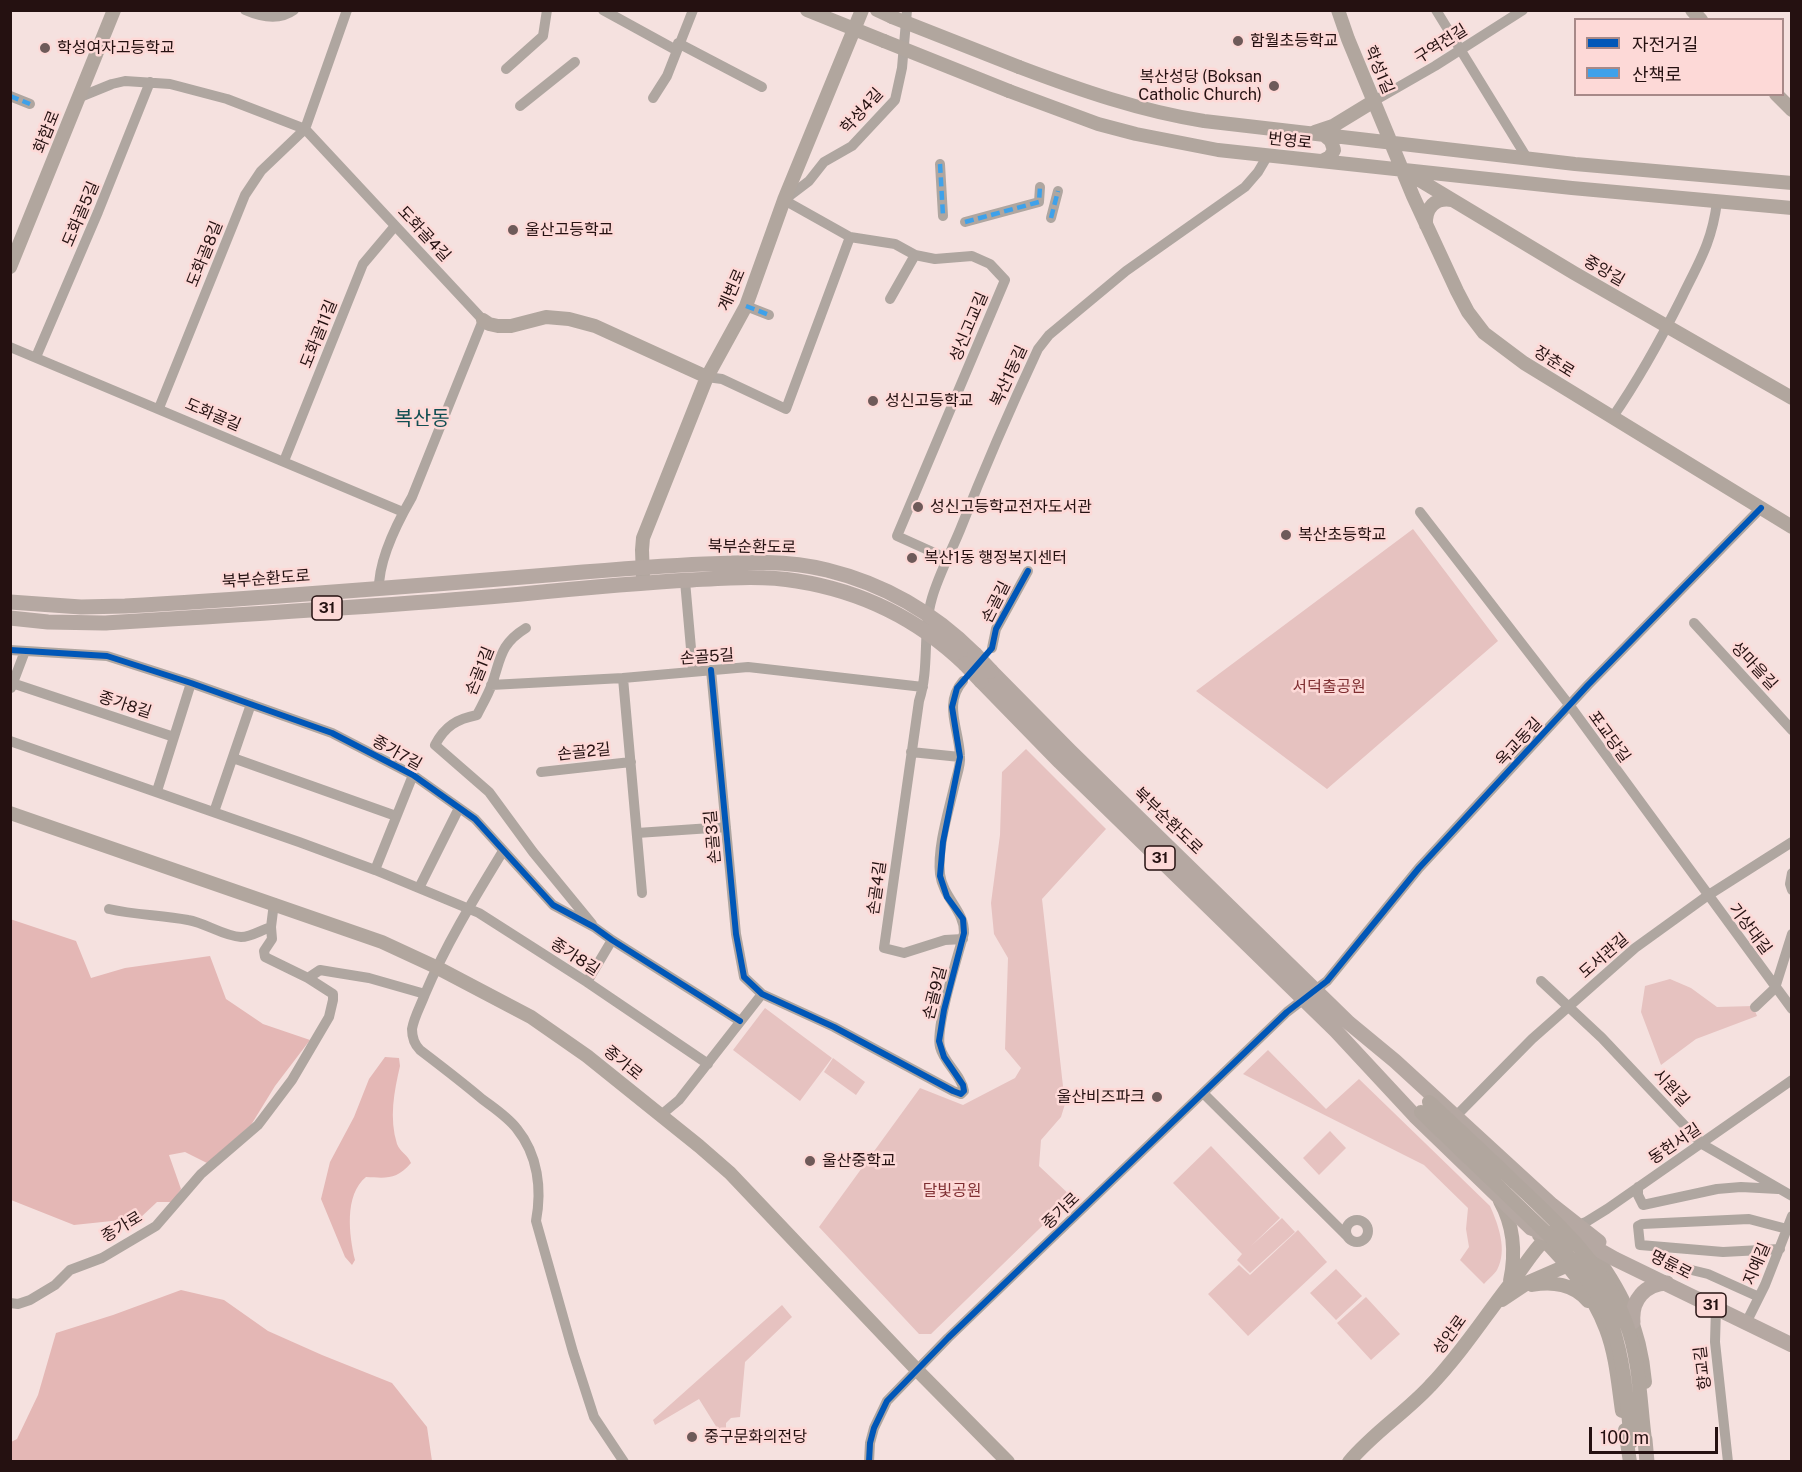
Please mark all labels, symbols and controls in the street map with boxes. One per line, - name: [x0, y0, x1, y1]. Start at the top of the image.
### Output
- legend: [1574, 18, 1784, 96]
- street label: 구역전길: [1411, 20, 1471, 68]
- place label: 함월초등학교: [1250, 31, 1338, 51]
- marker: 함월초등학교: [1231, 34, 1245, 48]
- text: 자전거길: [1632, 34, 1698, 55]
- place label: 학성여자고등학교: [57, 38, 175, 58]
- marker: 학성여자고등학교: [38, 41, 52, 55]
- street label: 학성1길: [1360, 43, 1398, 97]
- text: 산책로: [1632, 64, 1682, 85]
- place label: 복산성당 (Boksan Catholic Church): [1138, 67, 1262, 105]
- marker: 복산성당 (Boksan Catholic Church): [1267, 79, 1281, 93]
- street label: 학성4길: [837, 84, 887, 138]
- street label: 화합로: [30, 108, 64, 156]
- street label: 번영로: [1267, 129, 1313, 153]
- street label: 도화골5길: [59, 178, 103, 250]
- street label: 도화골4길: [393, 202, 455, 266]
- street label: 도화골8길: [183, 218, 227, 290]
- place label: 울산고등학교: [525, 220, 613, 240]
- marker: 울산고등학교: [506, 223, 520, 237]
- street label: 중앙길: [1580, 252, 1628, 290]
- street label: 계변로: [715, 266, 749, 314]
- street label: 성신고교길: [946, 289, 992, 365]
- street label: 도화골11길: [297, 297, 341, 371]
- street label: 복산1동길: [986, 342, 1032, 410]
- street label: 장춘로: [1530, 342, 1578, 382]
- place label: 성신고등학교: [885, 391, 973, 411]
- marker: 성신고등학교: [866, 394, 880, 408]
- street label: 도화골길: [182, 395, 244, 435]
- district label: 복산동: [394, 407, 450, 431]
- place label: 성신고등학교전자도서관: [930, 497, 1092, 517]
- marker: 성신고등학교전자도서관: [911, 500, 925, 514]
- place label: 복산초등학교: [1298, 525, 1386, 545]
- marker: 복산초등학교: [1279, 528, 1293, 542]
- street label: 북부순환도로: [708, 537, 796, 557]
- place label: 복산1동 행정복지센터: [924, 548, 1067, 568]
- marker: 복산1동 행정복지센터: [905, 551, 919, 565]
- street label: 북부순환도로: [221, 566, 311, 592]
- street label: 손골길: [977, 578, 1015, 626]
- road number: 31: [312, 596, 342, 620]
- street label: 성마을길: [1727, 638, 1781, 694]
- street label: 손골1길: [462, 644, 498, 698]
- street label: 손골5길: [679, 646, 735, 668]
- park label: 서덕출공원: [1292, 677, 1366, 697]
- street label: 종가8길: [96, 687, 154, 723]
- street label: 포교당길: [1584, 708, 1634, 766]
- street label: 옥교동길: [1492, 714, 1546, 770]
- street label: 종가7길: [369, 732, 425, 774]
- street label: 손골2길: [556, 740, 612, 764]
- street label: 북부순환도로: [1130, 783, 1206, 859]
- street label: 손골3길: [701, 809, 725, 865]
- road number: 31: [1145, 846, 1175, 870]
- street label: 손골4길: [864, 860, 890, 916]
- street label: 기상대길: [1725, 900, 1775, 958]
- street label: 도서관길: [1575, 929, 1633, 983]
- street label: 종가8길: [547, 934, 603, 980]
- street label: 손골9길: [919, 964, 951, 1022]
- street label: 종가로: [600, 1042, 646, 1084]
- street label: 시원길: [1649, 1065, 1693, 1111]
- place label: 울산비즈파크: [1057, 1087, 1145, 1107]
- marker: 울산비즈파크: [1150, 1090, 1164, 1104]
- street label: 동헌서길: [1645, 1120, 1705, 1168]
- place label: 울산중학교: [822, 1151, 896, 1171]
- marker: 울산중학교: [803, 1154, 817, 1168]
- park label: 달빛공원: [923, 1181, 981, 1201]
- street label: 종가로: [1038, 1189, 1084, 1233]
- street label: 종가로: [98, 1207, 146, 1247]
- street label: 지예길: [1740, 1240, 1774, 1288]
- street label: 명륜로: [1647, 1246, 1695, 1284]
- road number: 31: [1696, 1293, 1726, 1317]
- street label: 성안로: [1429, 1311, 1471, 1359]
- street label: 향교길: [1691, 1345, 1715, 1391]
- scale bar: [1592, 1415, 1721, 1453]
- place label: 중구문화의전당: [704, 1427, 807, 1447]
- text: 100 m: [1600, 1427, 1649, 1448]
- marker: 중구문화의전당: [685, 1430, 699, 1444]

